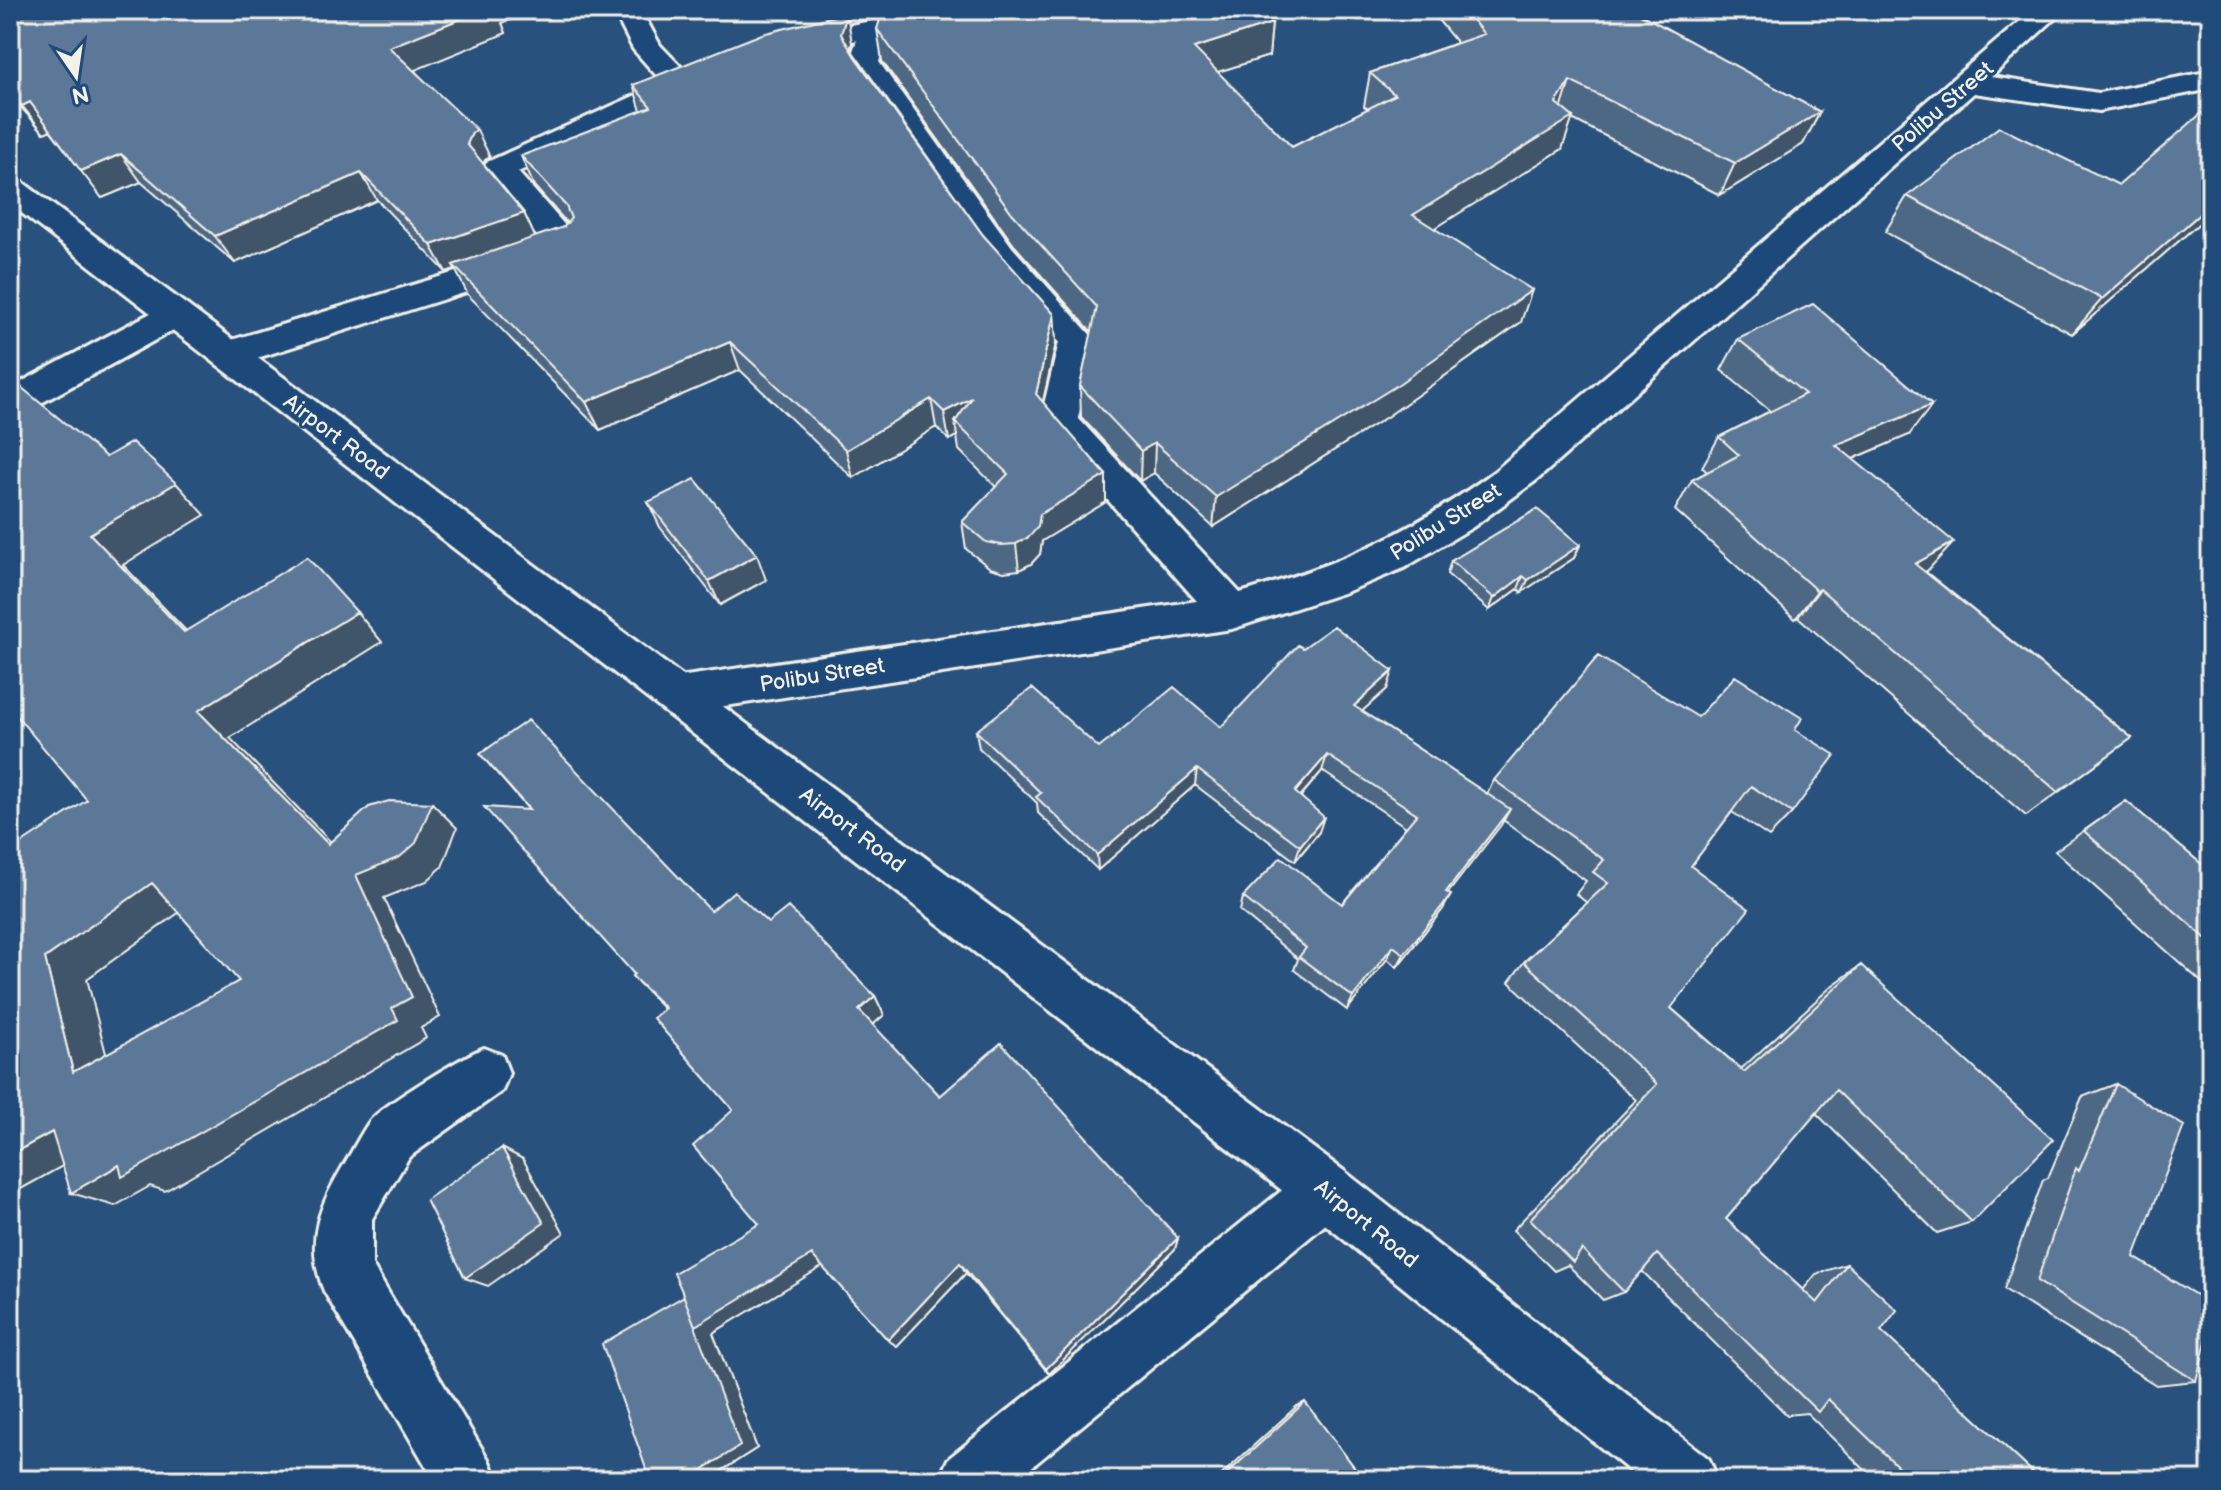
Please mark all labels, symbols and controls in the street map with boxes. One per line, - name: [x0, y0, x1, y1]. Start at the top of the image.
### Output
- north arrow: [36, 36, 116, 116]
- street label: Polibu Street: [1887, 56, 2000, 159]
- text: N: [69, 79, 91, 109]
- street label: Airport Road: [278, 389, 394, 486]
- street label: Polibu Street: [1385, 477, 1507, 567]
- street label: Polibu Street: [758, 652, 887, 699]
- street label: Airport Road: [794, 782, 910, 879]
- street label: Airport Road: [1309, 1174, 1423, 1274]

